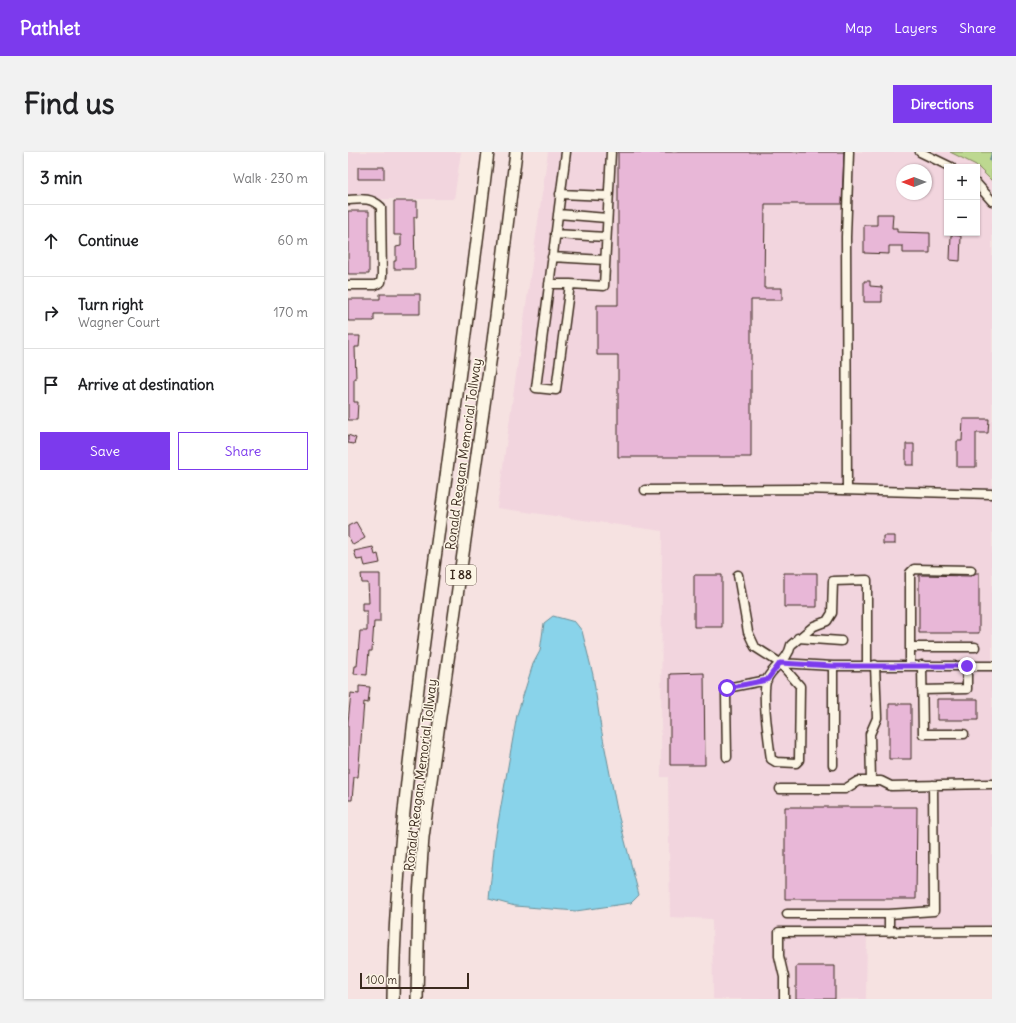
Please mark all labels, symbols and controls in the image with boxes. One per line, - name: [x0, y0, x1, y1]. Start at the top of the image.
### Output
- text: Pathlet: [20, 16, 80, 40]
- text: Map: [845, 19, 872, 37]
- text: Layers: [894, 19, 937, 37]
- text: Share: [959, 19, 996, 37]
- button: Directions: [893, 85, 992, 123]
- text: Find us: [24, 86, 115, 122]
- north arrow: [896, 164, 932, 200]
- map controls: [944, 164, 980, 236]
- button: +: [944, 164, 980, 200]
- text: 3 min: [40, 167, 82, 189]
- text: Walk · 230 m: [233, 170, 308, 187]
- button: −: [944, 200, 980, 236]
- icon: ahead: [40, 230, 62, 252]
- text: Continue: [78, 231, 139, 250]
- text: 60 m: [277, 232, 308, 249]
- text: Turn right: [78, 295, 143, 314]
- icon: right: [40, 302, 62, 324]
- text: 170 m: [273, 304, 308, 321]
- text: Wagner Court: [78, 314, 160, 331]
- street label: Ronald Reagan Memorial Tollway: [442, 357, 485, 551]
- icon: arrive: [40, 374, 62, 396]
- text: Arrive at destination: [78, 375, 214, 394]
- button: Save: [40, 432, 170, 470]
- button: Share: [178, 432, 308, 470]
- road number: I 88: [446, 565, 476, 585]
- route end: [958, 657, 976, 675]
- street label: Ronald Reagan Memorial Tollway: [400, 678, 441, 872]
- route start: [718, 679, 736, 697]
- scale bar: [360, 971, 469, 990]
- text: 100 m: [366, 973, 397, 987]

